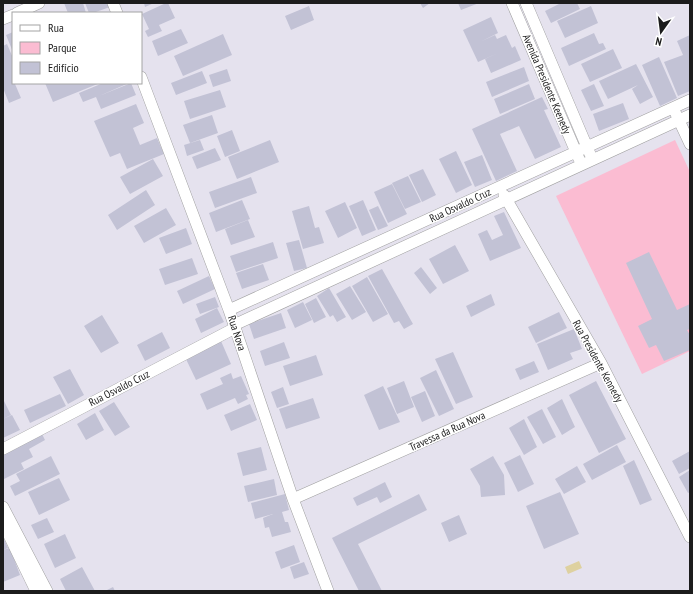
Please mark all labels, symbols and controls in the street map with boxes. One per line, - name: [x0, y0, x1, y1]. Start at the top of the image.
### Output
- legend: [12, 12, 142, 84]
- north arrow: [641, 12, 681, 52]
- text: Rua: [48, 20, 64, 35]
- street label: Avenida Presidente Keenedy: [520, 32, 575, 137]
- text: N: [654, 34, 663, 49]
- text: Parque: [48, 40, 77, 55]
- text: Edifício: [48, 60, 79, 75]
- street label: Rua Osvaldo Cruz: [427, 185, 493, 225]
- street label: Rua Nova: [225, 314, 249, 352]
- street label: Rua Presidente Kennedy: [570, 318, 627, 405]
- street label: Rua Osvaldo Cruz: [86, 367, 152, 409]
- street label: Travessa da Rua Nova: [407, 408, 487, 454]

